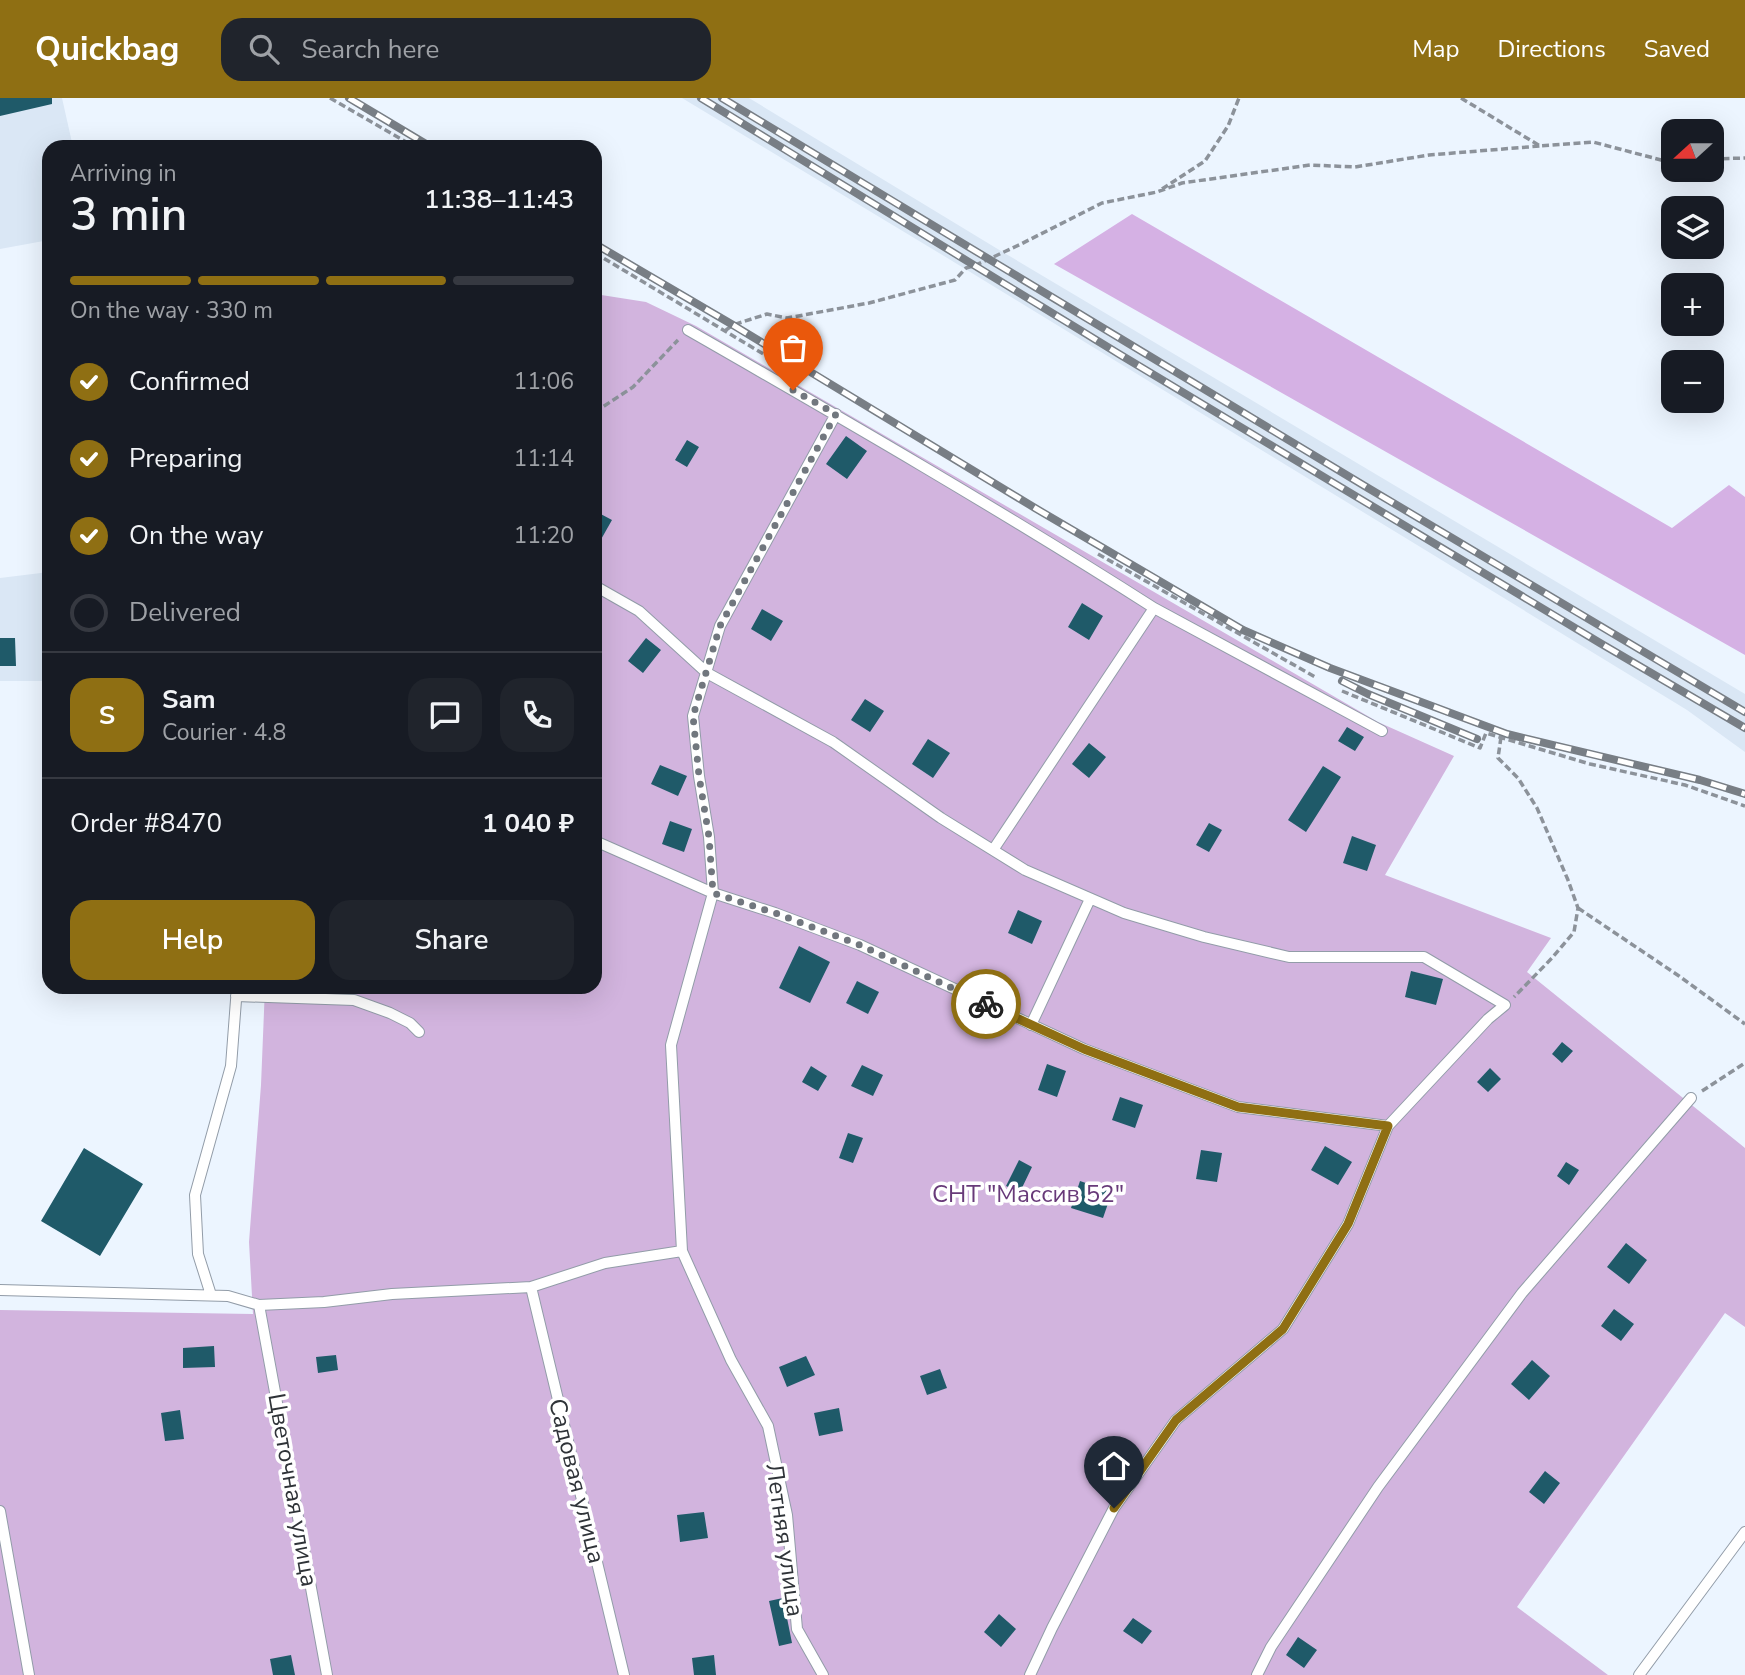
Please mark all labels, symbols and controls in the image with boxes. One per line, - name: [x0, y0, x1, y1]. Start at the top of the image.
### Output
- search box: [221, 18, 711, 81]
- text: Quickbag: [35, 27, 179, 72]
- icon: search: [245, 30, 283, 68]
- text: Search here: [301, 32, 439, 67]
- text: Map: [1412, 33, 1459, 65]
- text: Directions: [1497, 33, 1606, 65]
- text: Saved: [1644, 33, 1710, 65]
- north arrow: [1661, 119, 1724, 182]
- map controls: [1661, 119, 1724, 413]
- text: Arriving in: [70, 158, 177, 189]
- text: 11:38–11:43: [424, 182, 574, 217]
- text: 3 min: [70, 183, 187, 246]
- button: layers: [1661, 196, 1724, 259]
- button: +: [1661, 273, 1724, 336]
- text: On the way · 330 m: [70, 295, 273, 326]
- pin: [763, 318, 823, 390]
- icon: bag: [774, 329, 812, 367]
- button: −: [1661, 350, 1724, 413]
- icon: check: [70, 363, 108, 401]
- text: Confirmed: [129, 364, 250, 399]
- text: 11:06: [514, 366, 574, 397]
- icon: check: [70, 440, 108, 478]
- text: Preparing: [129, 441, 242, 476]
- text: 11:14: [514, 443, 574, 474]
- icon: check: [70, 517, 108, 555]
- text: On the way: [129, 518, 263, 553]
- text: 11:20: [514, 520, 574, 551]
- text: Delivered: [129, 595, 241, 630]
- button: chat: [408, 678, 482, 752]
- button: phone: [500, 678, 574, 752]
- text: Sam: [162, 682, 215, 717]
- text: S: [99, 698, 115, 733]
- text: Courier · 4.8: [162, 717, 286, 748]
- text: Order #8470: [70, 806, 222, 841]
- text: 1 040 ₽: [482, 806, 574, 841]
- button: Help: [70, 900, 315, 980]
- button: Share: [329, 900, 574, 980]
- courier: [951, 969, 1021, 1039]
- icon: bike: [967, 985, 1005, 1023]
- park label: СНТ "Массив 52": [932, 1178, 1124, 1210]
- street label: Цветочная улица: [260, 1391, 326, 1589]
- street label: Садовая улица: [541, 1395, 613, 1567]
- pin: [1084, 1436, 1144, 1508]
- icon: home: [1095, 1447, 1133, 1485]
- street label: Летняя улица: [758, 1461, 812, 1619]

